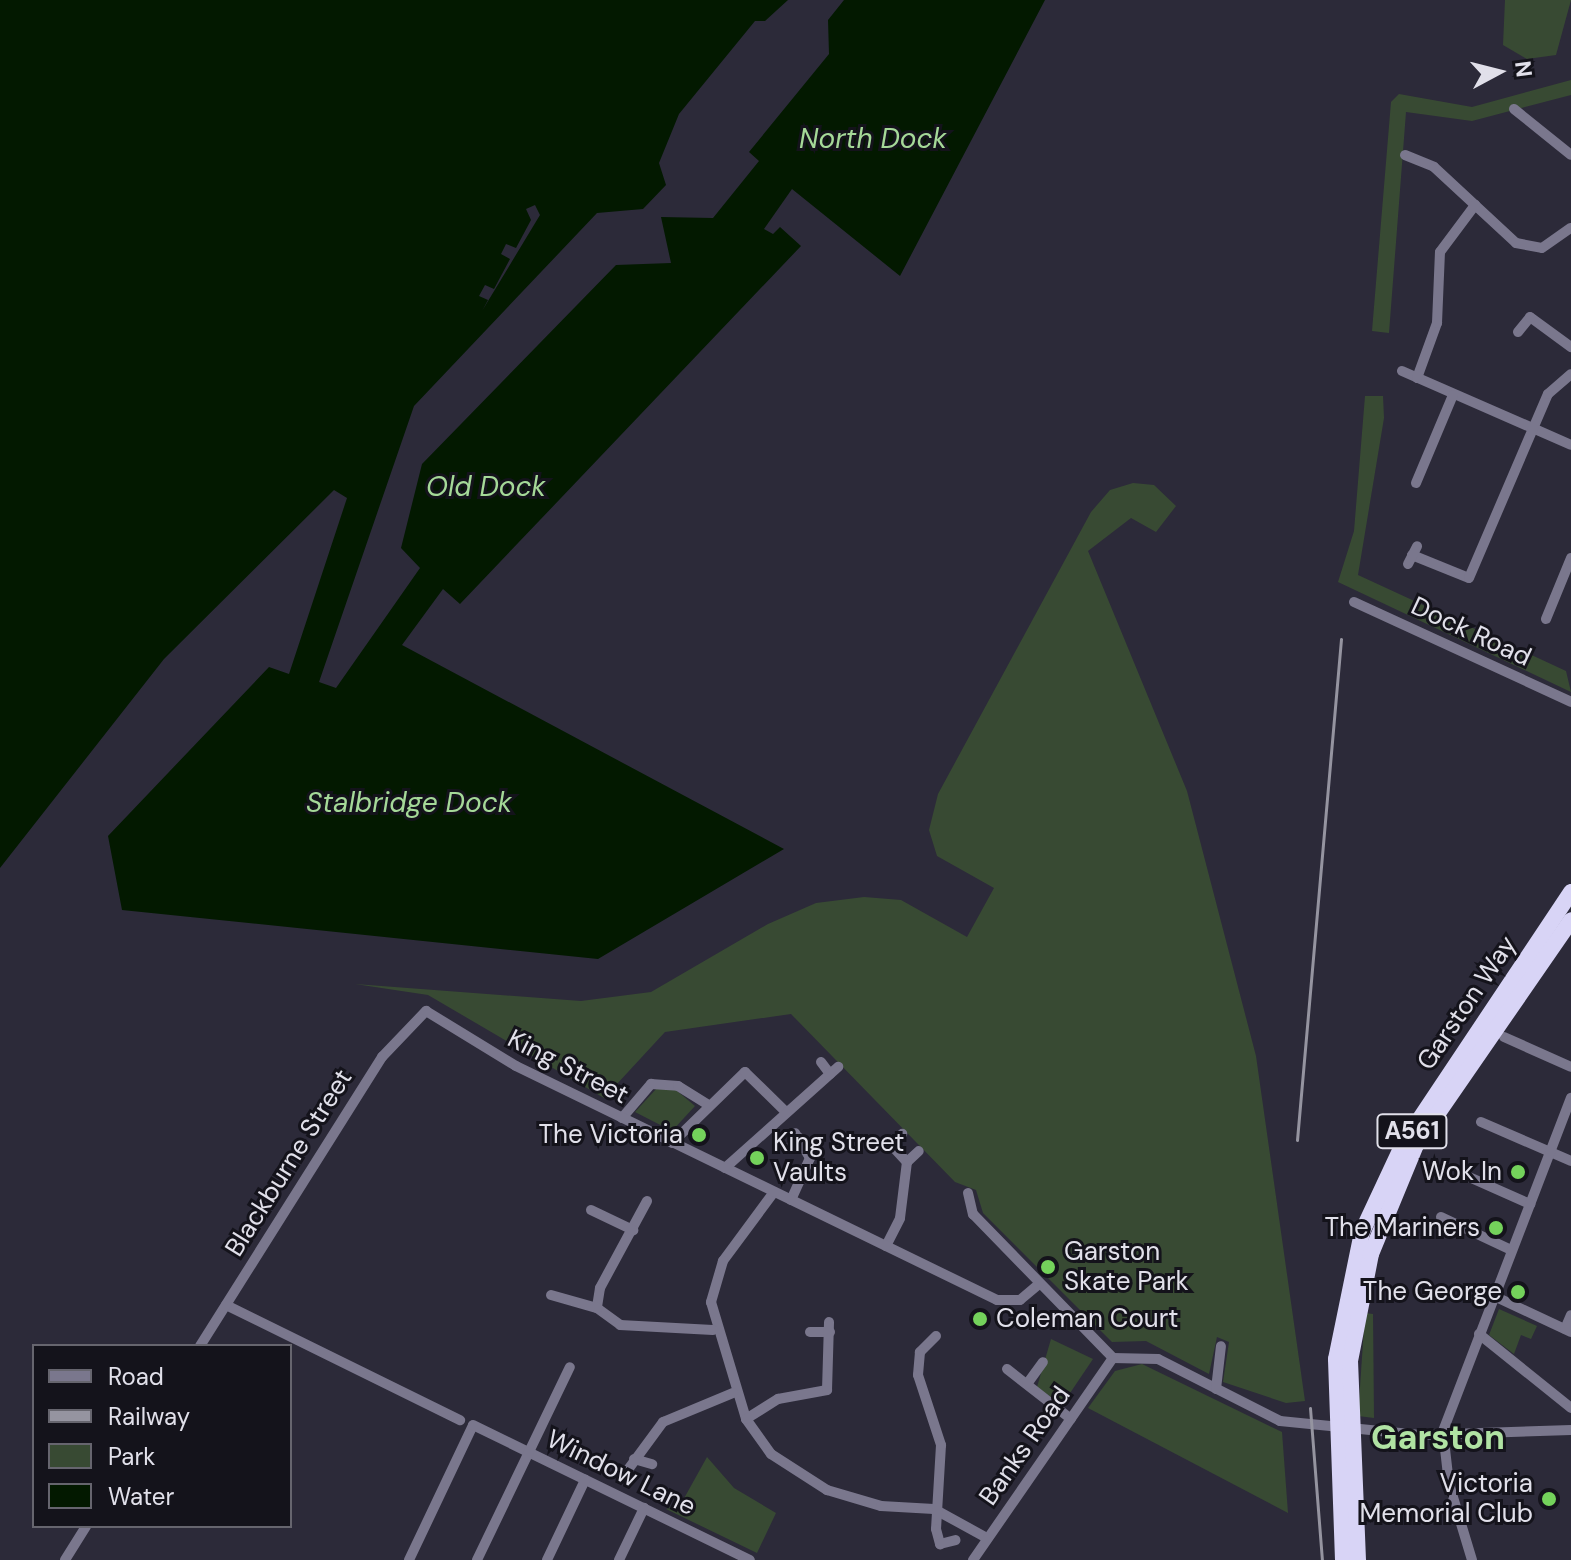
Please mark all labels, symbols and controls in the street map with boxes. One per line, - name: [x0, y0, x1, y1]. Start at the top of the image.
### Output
- north arrow: [1459, 32, 1539, 112]
- text: N: [1508, 59, 1539, 79]
- water label: North Dock: [799, 122, 947, 156]
- water label: Old Dock: [426, 470, 546, 504]
- street label: Dock Road: [1406, 591, 1536, 673]
- water label: Stalbridge Dock: [306, 786, 512, 820]
- street label: Garston Way: [1411, 930, 1523, 1076]
- street label: King Street: [502, 1023, 634, 1111]
- street label: Blackburne Street: [219, 1064, 359, 1262]
- road number: A561: [1376, 1111, 1448, 1151]
- place label: The Victoria: [538, 1119, 683, 1151]
- marker: The Victoria: [690, 1126, 708, 1144]
- place label: King Street Vaults: [773, 1127, 904, 1188]
- marker: King Street Vaults: [748, 1149, 766, 1167]
- place label: Wok In: [1422, 1156, 1502, 1188]
- marker: Wok In: [1509, 1163, 1527, 1181]
- place label: The Mariners: [1325, 1212, 1480, 1244]
- marker: The Mariners: [1487, 1219, 1505, 1237]
- place label: Garston Skate Park: [1064, 1236, 1189, 1298]
- marker: Garston Skate Park: [1039, 1258, 1057, 1276]
- place label: The George: [1363, 1276, 1502, 1308]
- marker: The George: [1509, 1283, 1527, 1301]
- place label: Coleman Court: [996, 1303, 1179, 1335]
- marker: Coleman Court: [971, 1310, 989, 1328]
- legend: [32, 1344, 292, 1528]
- text: Road: [108, 1361, 164, 1392]
- street label: Banks Road: [973, 1381, 1077, 1511]
- text: Railway: [108, 1401, 190, 1432]
- district label: Garston: [1371, 1418, 1505, 1458]
- street label: Window Lane: [541, 1424, 701, 1522]
- text: Park: [108, 1441, 155, 1472]
- place label: Victoria Memorial Club: [1359, 1468, 1533, 1530]
- text: Water: [108, 1481, 174, 1512]
- marker: Victoria Memorial Club: [1540, 1490, 1558, 1508]

